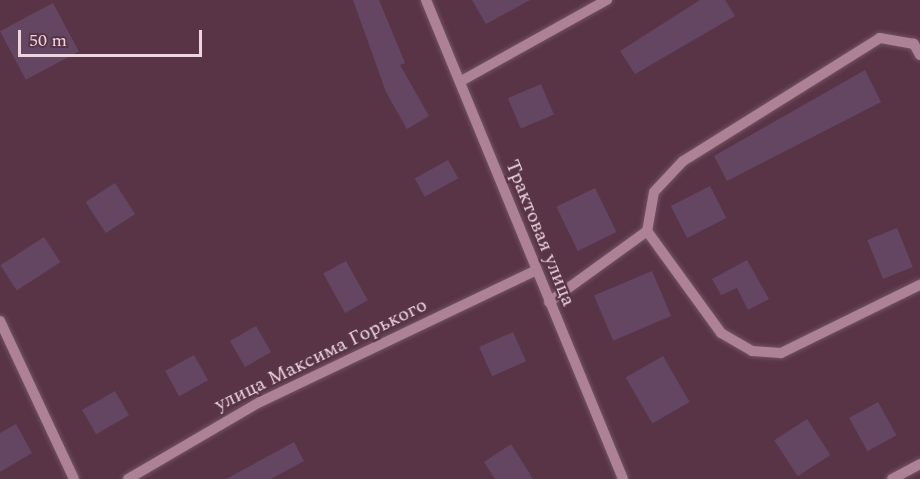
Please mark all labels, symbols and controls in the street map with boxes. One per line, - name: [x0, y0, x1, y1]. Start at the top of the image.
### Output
- scale bar: [21, 18, 206, 56]
- text: 50 m: [29, 27, 67, 54]
- street label: Трактовая улица: [500, 156, 580, 310]
- street label: улица Максима Горького: [211, 293, 431, 417]

